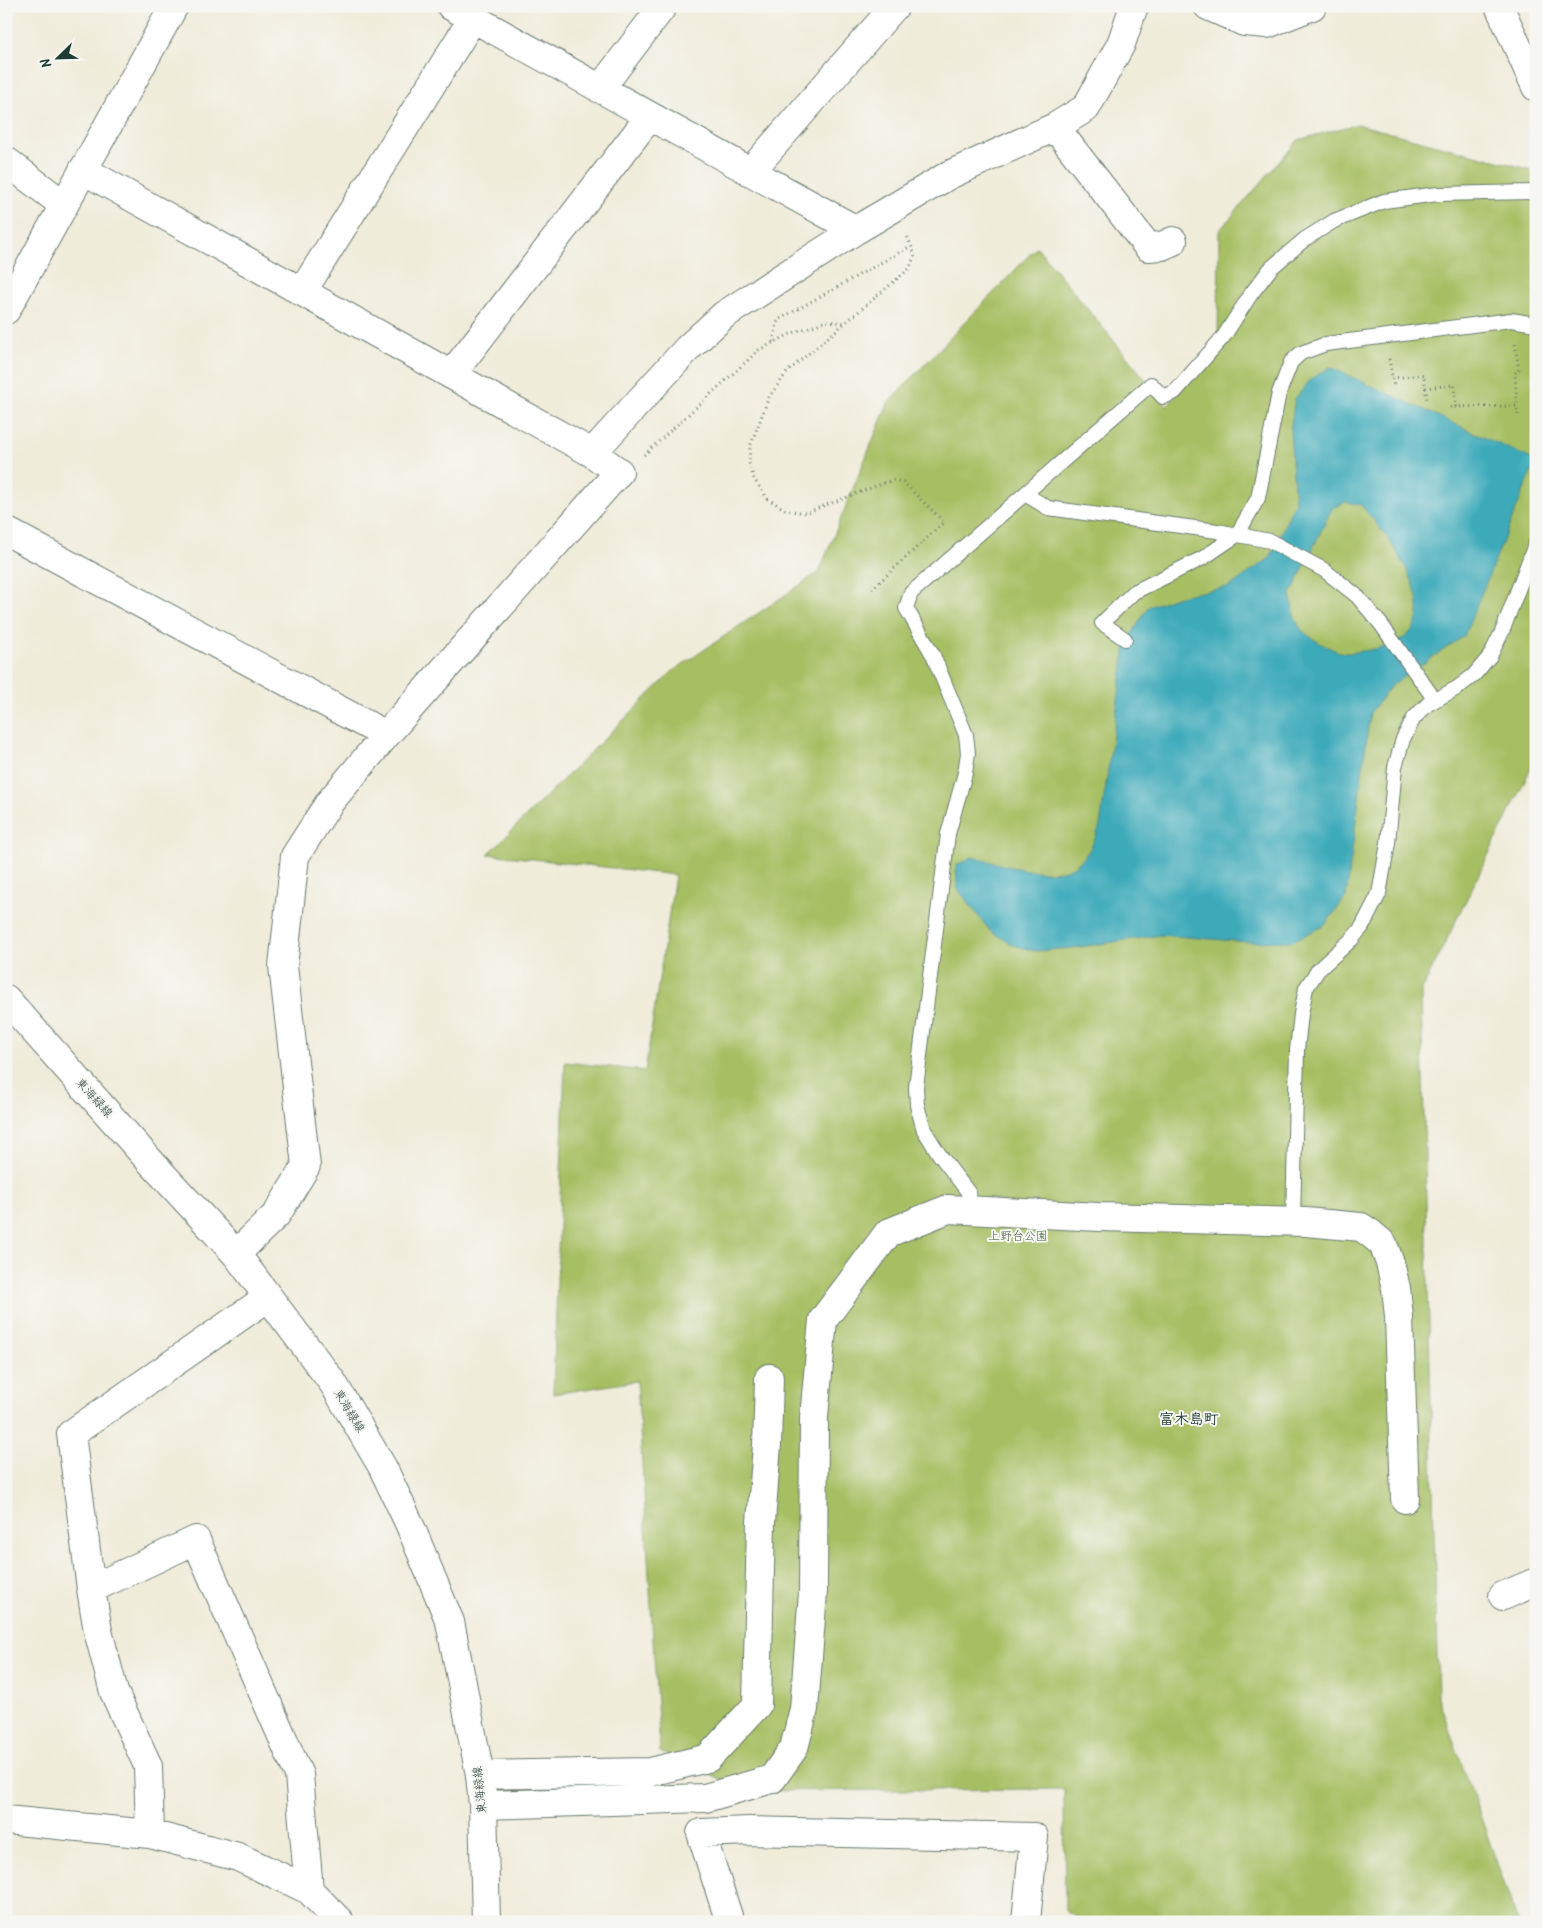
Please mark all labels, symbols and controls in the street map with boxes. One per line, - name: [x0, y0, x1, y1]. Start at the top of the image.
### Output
- north arrow: [32, 32, 82, 82]
- text: N: [35, 54, 59, 71]
- street label: 東海緑線: [71, 1074, 117, 1122]
- park label: 上野台公園: [988, 1227, 1048, 1246]
- street label: 東海緑線: [328, 1386, 370, 1436]
- district label: 富木島町: [1159, 1408, 1219, 1432]
- street label: 東海緑線: [468, 1765, 492, 1815]

